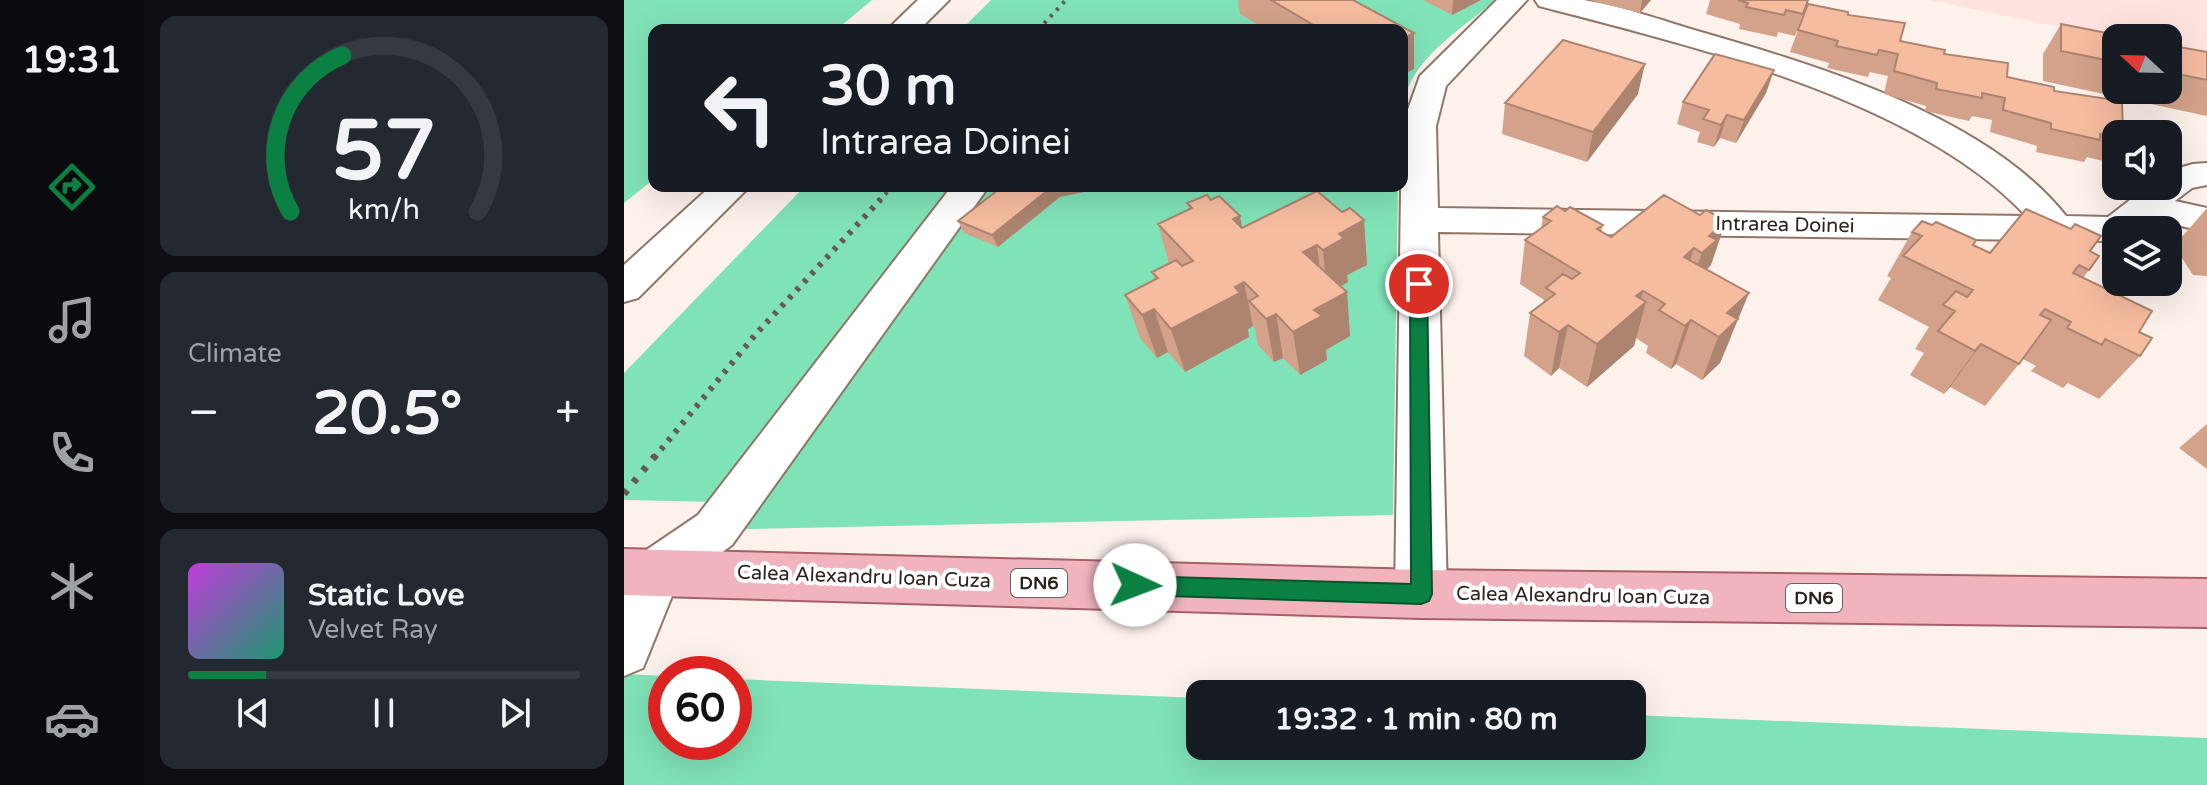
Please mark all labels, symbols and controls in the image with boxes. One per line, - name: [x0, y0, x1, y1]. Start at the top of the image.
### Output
- north arrow: [2102, 24, 2182, 104]
- map controls: [2102, 24, 2182, 296]
- text: 19:31: [22, 39, 122, 82]
- text: 30 m: [820, 53, 956, 120]
- icon: left: [688, 56, 792, 160]
- text: 57: [332, 102, 436, 202]
- button: sound: [2102, 120, 2182, 200]
- text: Intrarea Doinei: [820, 121, 1071, 164]
- icon: directions: [44, 159, 100, 215]
- text: km/h: [348, 193, 420, 227]
- street label: Intrarea Doinei: [1715, 212, 1855, 238]
- button: layers: [2102, 216, 2182, 296]
- pin: [1385, 250, 1453, 318]
- icon: arrive: [1397, 262, 1441, 306]
- icon: music: [44, 292, 100, 348]
- text: Climate: [188, 338, 282, 369]
- text: 20.5°: [312, 378, 462, 450]
- text: −: [188, 387, 219, 440]
- text: +: [555, 387, 580, 440]
- icon: phone: [44, 425, 100, 481]
- position arrow: [1093, 543, 1177, 627]
- icon: climate: [44, 558, 100, 614]
- street label: Calea Alexandru Ioan Cuza: [737, 561, 991, 593]
- road number: DN6: [1011, 569, 1067, 597]
- text: Static Love: [308, 577, 464, 614]
- street label: Calea Alexandru Ioan Cuza: [1456, 582, 1710, 610]
- road number: DN6: [1786, 584, 1842, 612]
- text: Velvet Ray: [308, 614, 438, 645]
- speed limit sign: 60: [648, 656, 752, 760]
- icon: car: [44, 691, 100, 747]
- icon: previous: [231, 691, 275, 735]
- icon: pause: [362, 691, 406, 735]
- icon: next: [493, 691, 537, 735]
- text: 19:32 · 1 min · 80 m: [1275, 701, 1557, 738]

